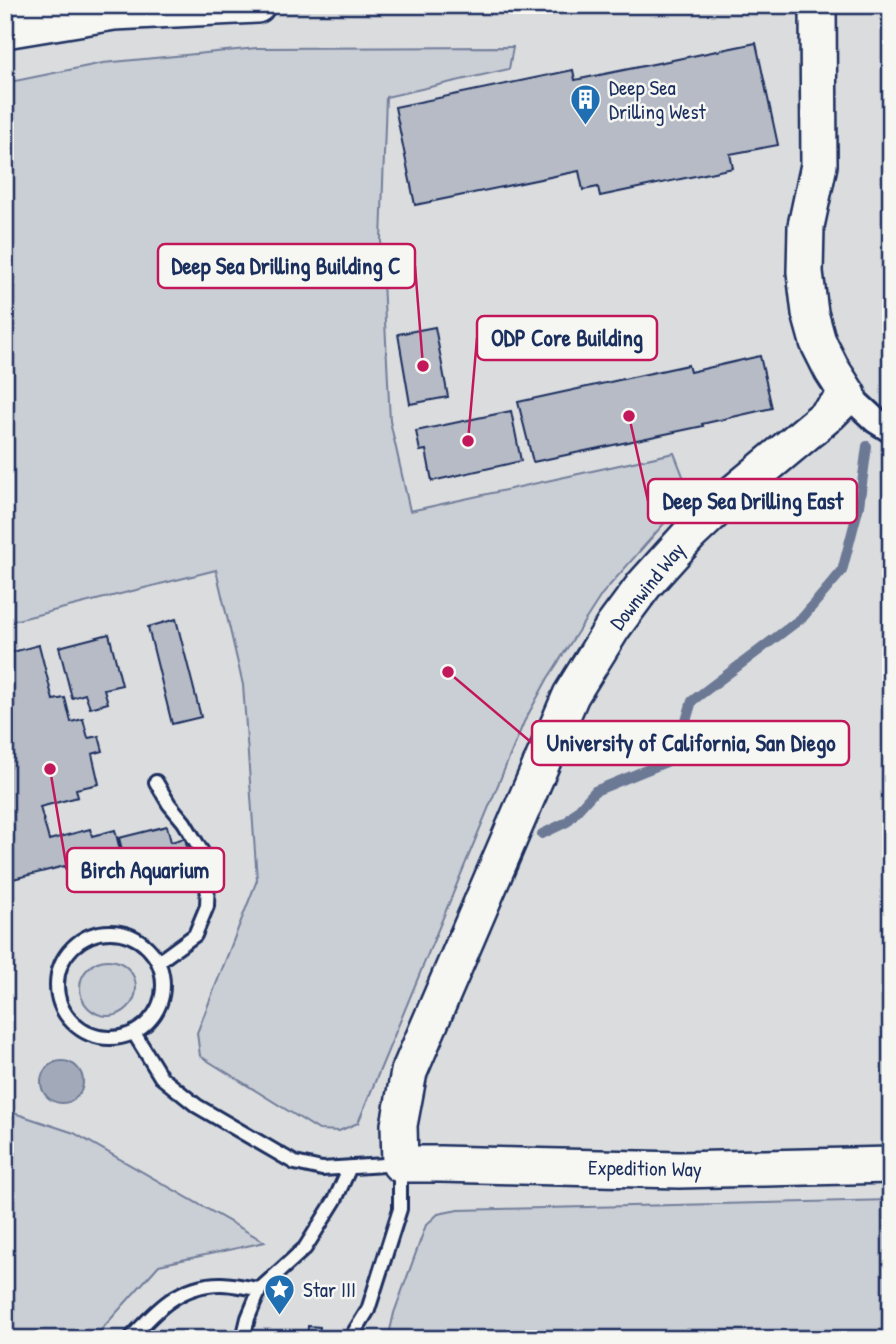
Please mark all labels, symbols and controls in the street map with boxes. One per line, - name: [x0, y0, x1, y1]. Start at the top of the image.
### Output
- place label: Deep Sea Drilling West: [609, 73, 707, 126]
- building icon: Deep Sea Drilling West: [569, 82, 603, 126]
- callout: Deep Sea Drilling Building C: [158, 244, 415, 288]
- text: Deep Sea Drilling Building C: [171, 250, 401, 282]
- callout: ODP Core Building: [477, 316, 657, 360]
- text: ODP Core Building: [491, 322, 643, 354]
- callout: Deep Sea Drilling East: [648, 479, 857, 523]
- text: Deep Sea Drilling East: [663, 485, 844, 517]
- street label: Downwind Way: [603, 536, 691, 636]
- callout: University of California, San Diego: [532, 721, 849, 765]
- text: University of California, San Diego: [547, 727, 836, 759]
- callout: Birch Aquarium: [67, 848, 224, 892]
- text: Birch Aquarium: [81, 854, 210, 886]
- street label: Expedition Way: [588, 1153, 702, 1183]
- place icon: Star III: [263, 1272, 297, 1316]
- place label: Star III: [303, 1275, 356, 1304]

